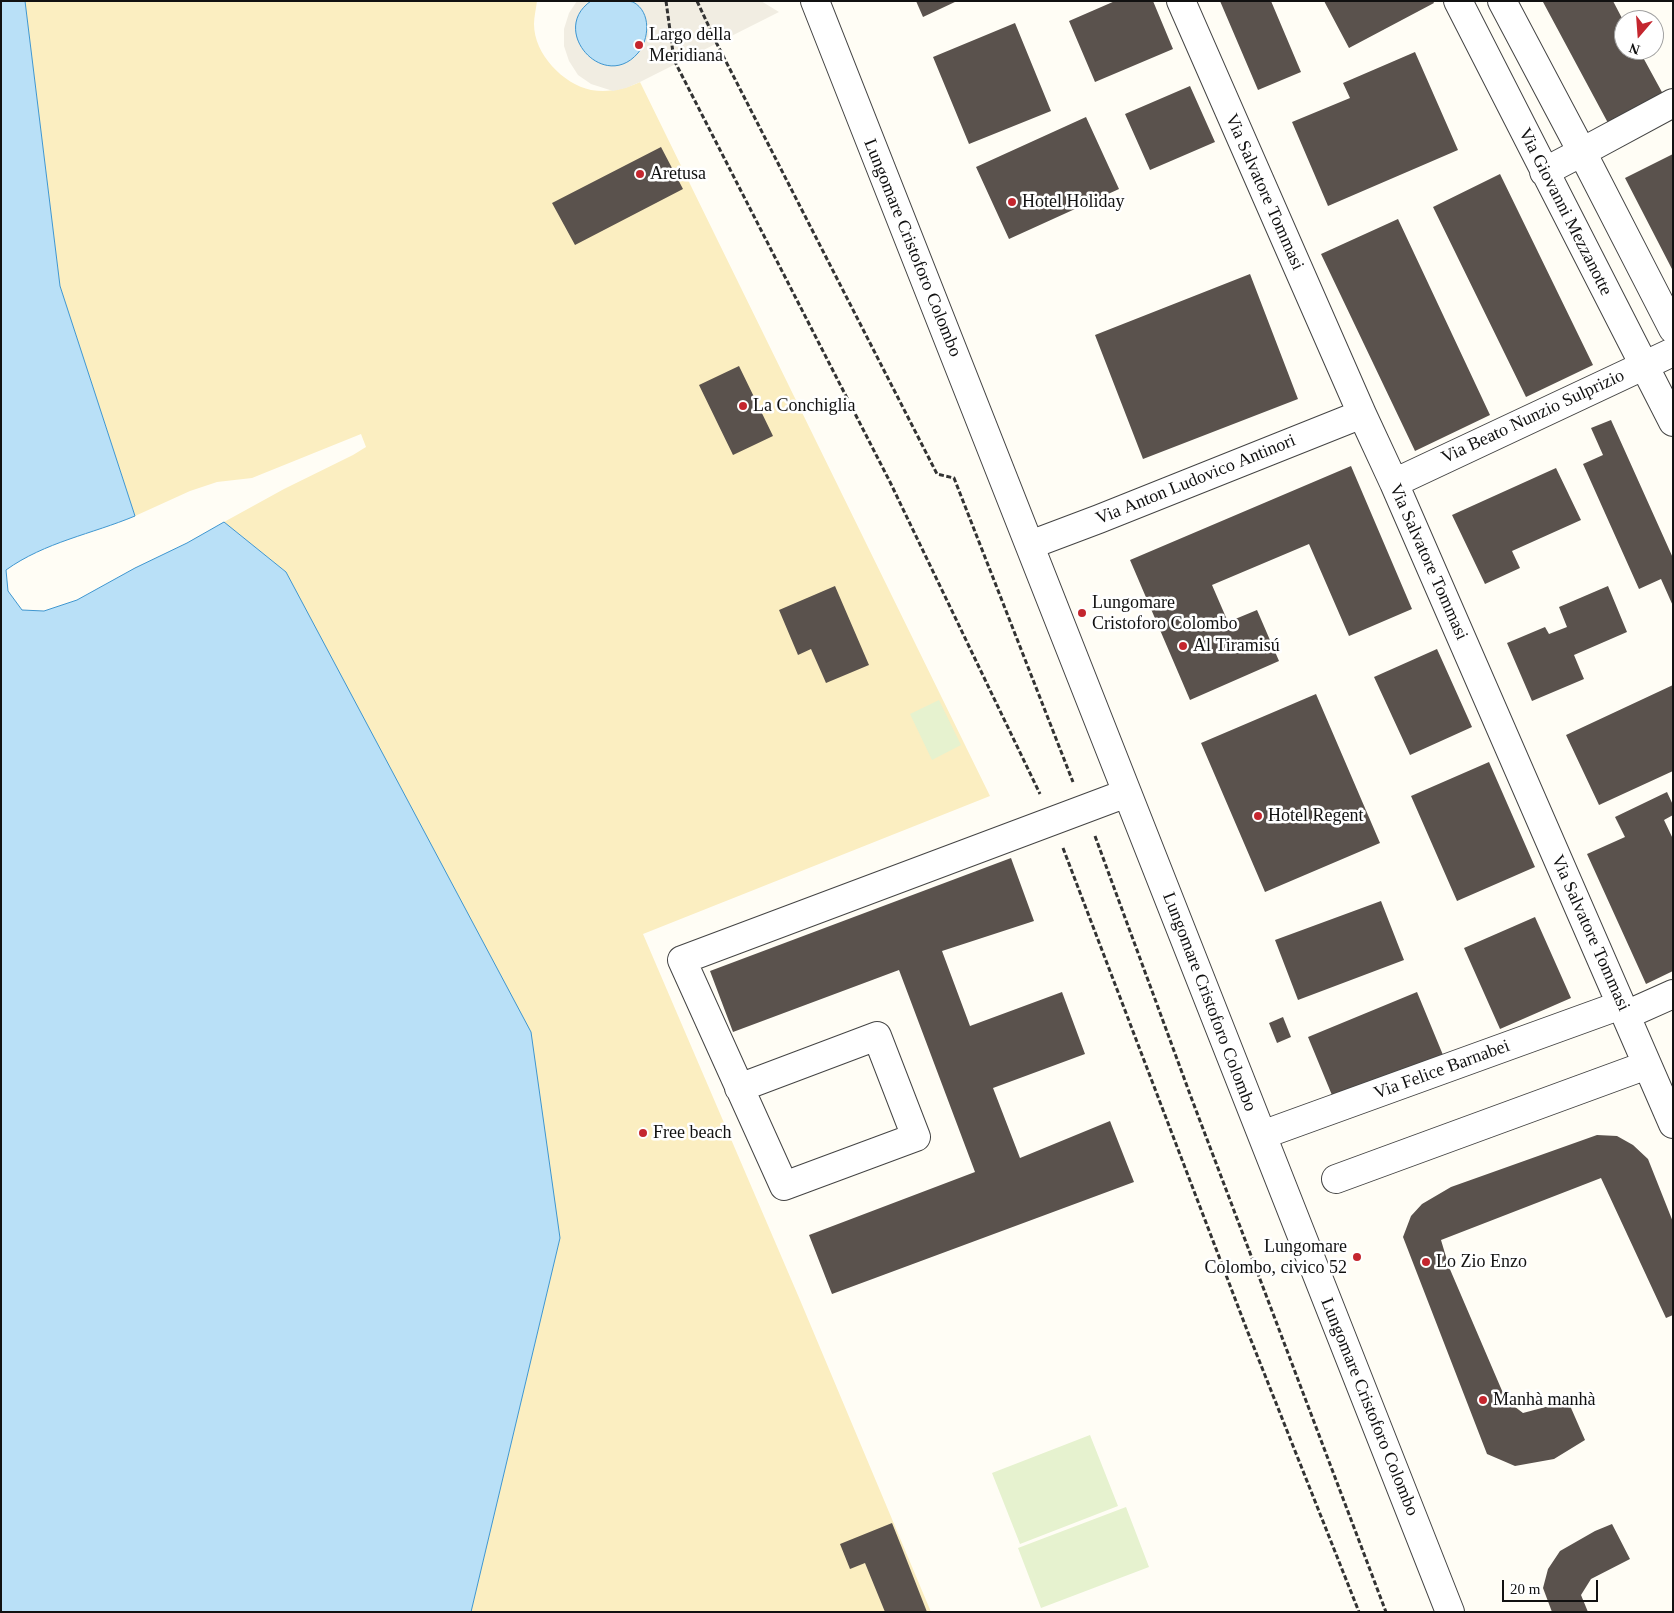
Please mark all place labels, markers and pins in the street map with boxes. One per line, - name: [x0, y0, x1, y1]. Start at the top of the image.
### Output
- place label: Largo della Meridiana: [649, 24, 731, 66]
- marker: Largo della Meridiana: [633, 39, 645, 51]
- place label: Aretusa: [650, 163, 706, 185]
- marker: Aretusa: [634, 168, 646, 180]
- place label: Hotel Holiday: [1022, 191, 1124, 213]
- marker: Hotel Holiday: [1006, 196, 1018, 208]
- place label: La Conchiglia: [753, 395, 855, 417]
- marker: La Conchiglia: [737, 400, 749, 412]
- place label: Lungomare Cristoforo Colombo: [1092, 592, 1238, 634]
- marker: Lungomare Cristoforo Colombo: [1076, 607, 1088, 619]
- place label: Al Tiramisú: [1193, 635, 1280, 657]
- marker: Al Tiramisú: [1177, 640, 1189, 652]
- place label: Hotel Regent: [1268, 805, 1363, 827]
- marker: Hotel Regent: [1252, 810, 1264, 822]
- place label: Free beach: [653, 1122, 731, 1144]
- marker: Free beach: [637, 1127, 649, 1139]
- place label: Lungomare Colombo, civico 52: [1205, 1236, 1347, 1278]
- marker: Lungomare Colombo, civico 52: [1351, 1251, 1363, 1263]
- place label: Lo Zio Enzo: [1436, 1251, 1527, 1273]
- marker: Lo Zio Enzo: [1420, 1256, 1432, 1268]
- place label: Manhà manhà: [1493, 1389, 1595, 1411]
- marker: Manhà manhà: [1477, 1394, 1489, 1406]

